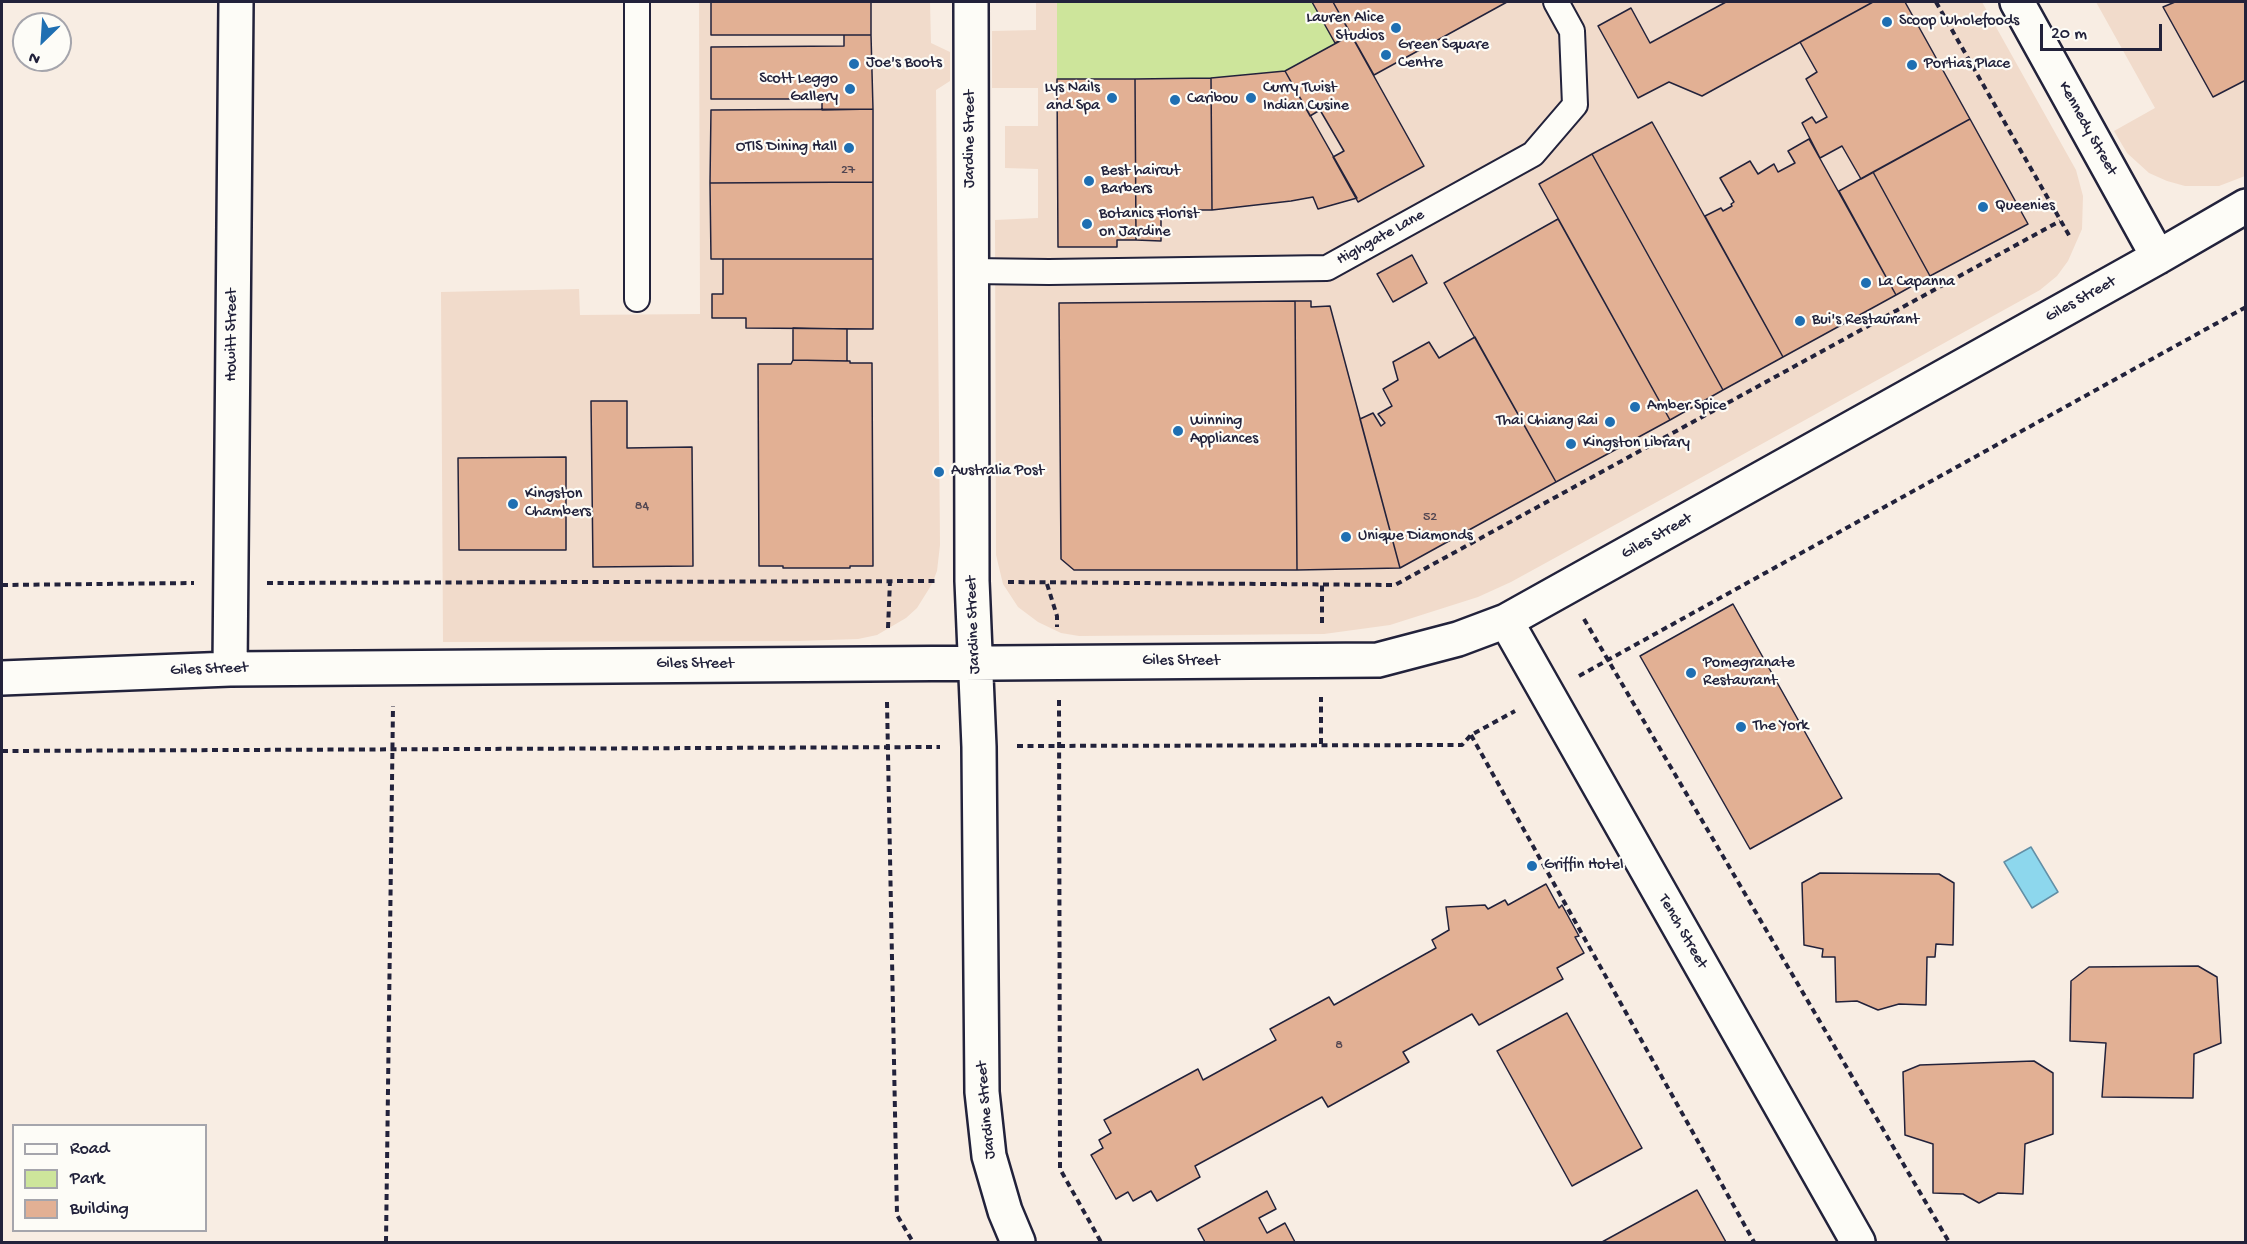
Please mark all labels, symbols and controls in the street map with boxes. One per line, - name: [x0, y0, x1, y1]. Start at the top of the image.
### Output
- place label: Lauren Alice Studios: [1306, 9, 1384, 47]
- north arrow: [12, 12, 72, 72]
- place label: Scoop Wholefoods: [1899, 12, 2019, 32]
- scale bar: [2043, 12, 2164, 50]
- marker: Scoop Wholefoods: [1880, 15, 1894, 29]
- marker: Lauren Alice Studios: [1389, 21, 1403, 35]
- text: 20 m: [2051, 24, 2087, 45]
- place label: Green Square Centre: [1398, 36, 1489, 74]
- text: N: [26, 46, 44, 68]
- marker: Green Square Centre: [1379, 48, 1393, 62]
- place label: Joe's Boots: [866, 54, 942, 74]
- place label: Portias Place: [1924, 55, 2010, 75]
- marker: Joe's Boots: [847, 57, 861, 71]
- marker: Portias Place: [1905, 58, 1919, 72]
- place label: Scott Leggo Gallery: [759, 70, 838, 108]
- place label: Lys Nails and Spa: [1044, 79, 1100, 117]
- place label: Curry Twist Indian Cusine: [1263, 79, 1349, 117]
- street label: Kennedy Street: [2053, 79, 2121, 179]
- marker: Scott Leggo Gallery: [843, 82, 857, 96]
- street label: Jardine Street: [961, 90, 981, 188]
- place label: Caribou: [1187, 90, 1238, 110]
- marker: Lys Nails and Spa: [1105, 91, 1119, 105]
- marker: Curry Twist Indian Cusine: [1244, 91, 1258, 105]
- marker: Caribou: [1168, 93, 1182, 107]
- place label: OTIS Dining Hall: [736, 138, 837, 158]
- marker: OTIS Dining Hall: [842, 141, 856, 155]
- place label: Best haircut Barbers: [1101, 162, 1180, 200]
- house number: 27: [841, 163, 855, 179]
- marker: Best haircut Barbers: [1082, 174, 1096, 188]
- place label: Queenies: [1995, 197, 2055, 217]
- marker: Queenies: [1976, 200, 1990, 214]
- place label: Botanics Florist on Jardine: [1099, 205, 1199, 243]
- street label: Highgate Lane: [1334, 206, 1428, 270]
- marker: Botanics Florist on Jardine: [1080, 217, 1094, 231]
- place label: La Capanna: [1878, 273, 1955, 293]
- street label: Giles Street: [2042, 273, 2120, 327]
- marker: La Capanna: [1859, 276, 1873, 290]
- street label: Howitt Street: [223, 289, 243, 381]
- place label: Bui's Restaurant: [1812, 311, 1919, 331]
- marker: Bui's Restaurant: [1793, 314, 1807, 328]
- place label: Amber Spice: [1647, 397, 1726, 417]
- marker: Amber Spice: [1628, 400, 1642, 414]
- place label: Winning Appliances: [1190, 412, 1258, 450]
- place label: Thai Chiang Rai: [1496, 412, 1598, 432]
- marker: Thai Chiang Rai: [1603, 415, 1617, 429]
- marker: Winning Appliances: [1171, 424, 1185, 438]
- place label: Kingston Library: [1583, 434, 1690, 454]
- marker: Kingston Library: [1564, 437, 1578, 451]
- place label: Australia Post: [951, 462, 1044, 482]
- marker: Australia Post: [932, 465, 946, 479]
- place label: Kingston Chambers: [525, 485, 591, 523]
- marker: Kingston Chambers: [506, 497, 520, 511]
- house number: 84: [635, 499, 649, 515]
- house number: 52: [1423, 510, 1437, 526]
- street label: Giles Street: [1618, 510, 1696, 564]
- place label: Unique Diamonds: [1358, 527, 1473, 547]
- marker: Unique Diamonds: [1339, 530, 1353, 544]
- street label: Jardine Street: [963, 576, 985, 674]
- street label: Giles Street: [1142, 652, 1220, 672]
- place label: Pomegranate Restaurant: [1703, 654, 1795, 692]
- street label: Giles Street: [656, 655, 734, 675]
- street label: Giles Street: [170, 659, 248, 681]
- marker: Pomegranate Restaurant: [1684, 666, 1698, 680]
- place label: The York: [1753, 717, 1808, 737]
- marker: The York: [1734, 720, 1748, 734]
- place label: Griffin Hotel: [1544, 856, 1624, 876]
- marker: Griffin Hotel: [1525, 859, 1539, 873]
- street label: Tench Street: [1653, 891, 1711, 973]
- house number: 8: [1335, 1038, 1343, 1054]
- street label: Jardine Street: [973, 1060, 1001, 1160]
- legend: [12, 1124, 207, 1232]
- text: Road: [70, 1139, 109, 1160]
- text: Park: [70, 1169, 104, 1190]
- text: Building: [70, 1199, 129, 1220]

